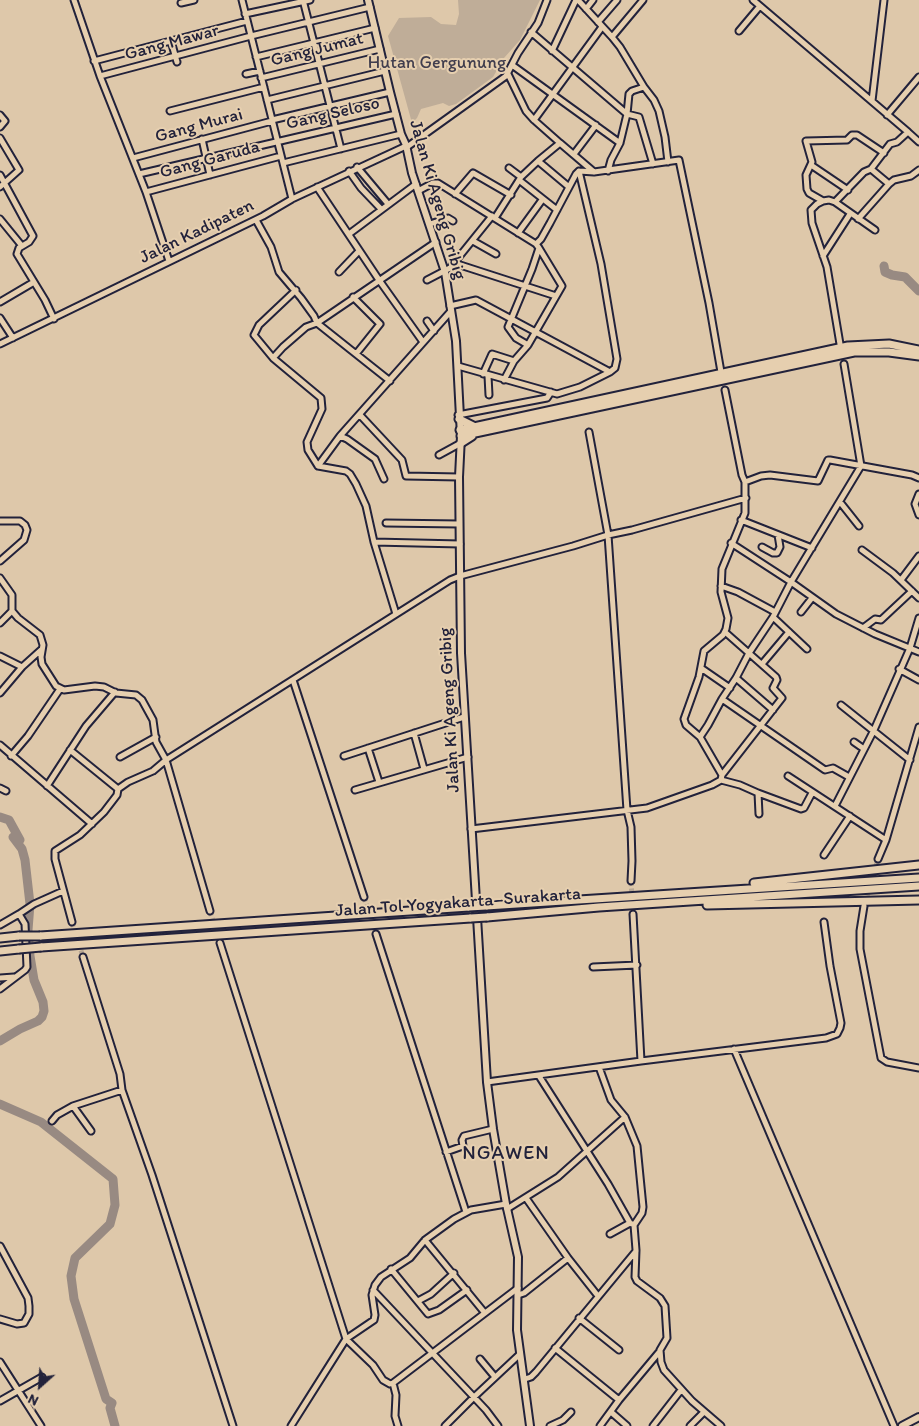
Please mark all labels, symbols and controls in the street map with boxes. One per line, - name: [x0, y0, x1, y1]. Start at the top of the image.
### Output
- street label: Gang Mawar: [123, 20, 221, 66]
- street label: Gang Jumat: [269, 28, 365, 72]
- park label: Hutan Gergunung: [368, 52, 506, 74]
- street label: Gang Seloso: [284, 93, 382, 135]
- street label: Gang Murai: [153, 104, 245, 148]
- street label: Jalan Ki Ageng Gribig: [404, 118, 470, 282]
- street label: Gang Garuda: [158, 136, 262, 184]
- street label: Jalan Kadipaten: [136, 195, 258, 269]
- street label: Jalan Ki Ageng Gribig: [435, 627, 465, 793]
- street label: Jalan Tol Yogyakarta–Surakarta: [334, 884, 582, 922]
- district label: NGAWEN: [461, 1142, 551, 1166]
- north arrow: [15, 1361, 65, 1411]
- text: N: [25, 1390, 41, 1410]

